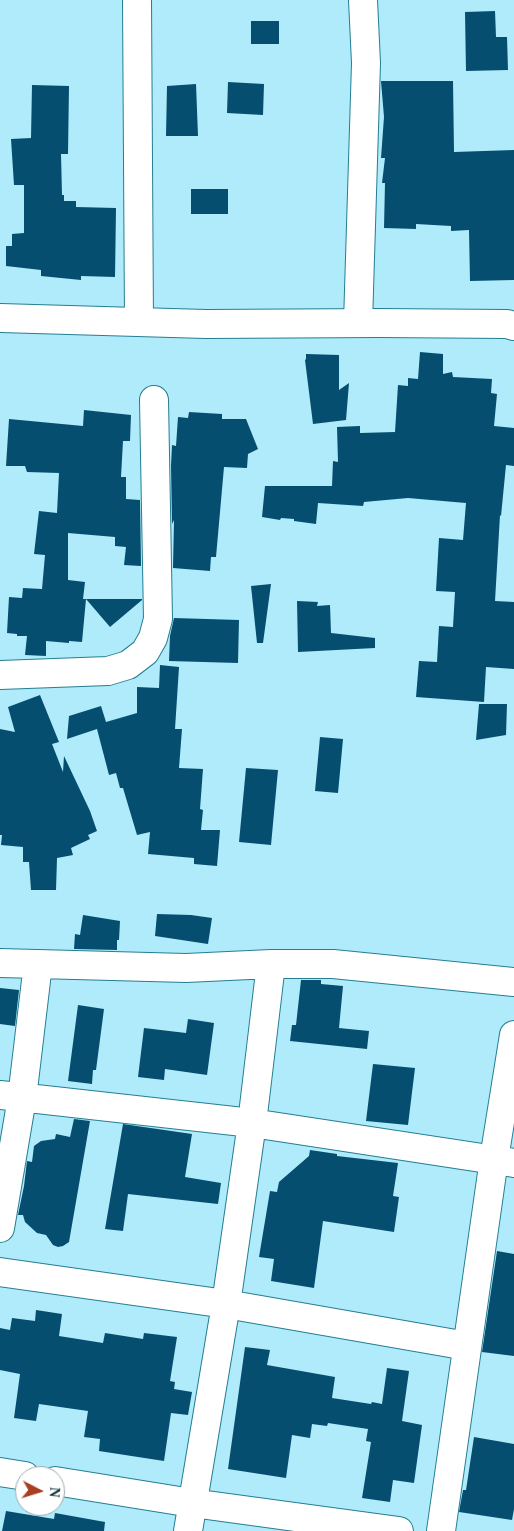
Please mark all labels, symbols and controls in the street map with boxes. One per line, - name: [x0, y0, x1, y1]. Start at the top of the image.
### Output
- north arrow: [15, 1466, 65, 1516]
- text: N: [47, 1487, 62, 1498]

